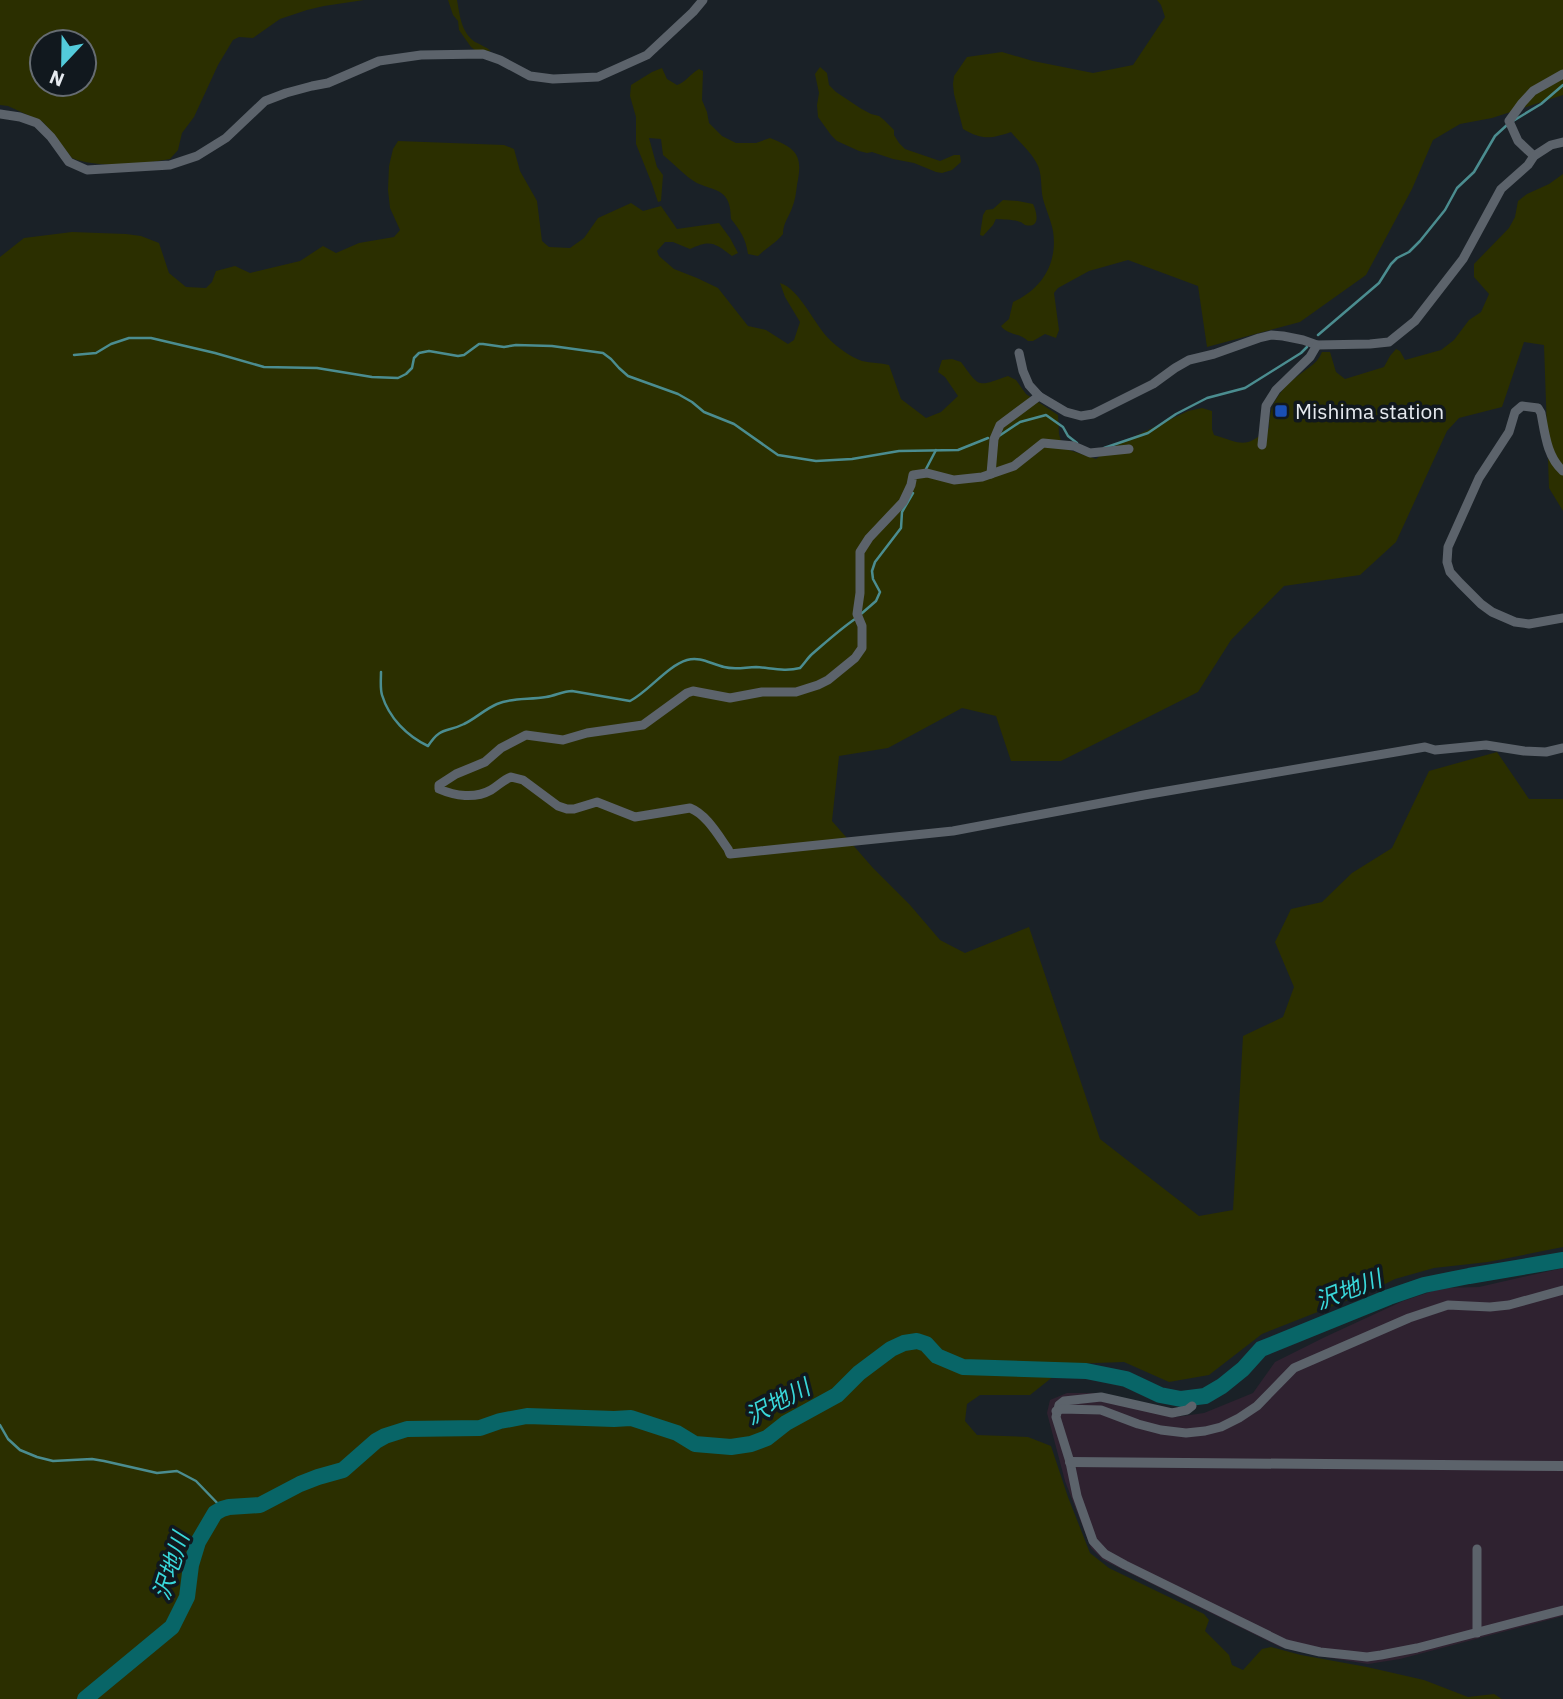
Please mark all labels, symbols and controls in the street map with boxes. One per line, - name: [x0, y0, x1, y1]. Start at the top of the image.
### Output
- north arrow: [28, 28, 98, 98]
- text: N: [46, 65, 68, 92]
- place label: Mishima station: [1295, 397, 1444, 425]
- marker: Mishima station: [1273, 403, 1289, 419]
- water label: 沢地川: [1310, 1262, 1388, 1315]
- water label: 沢地川: [739, 1370, 817, 1430]
- water label: 沢地川: [145, 1526, 196, 1603]

